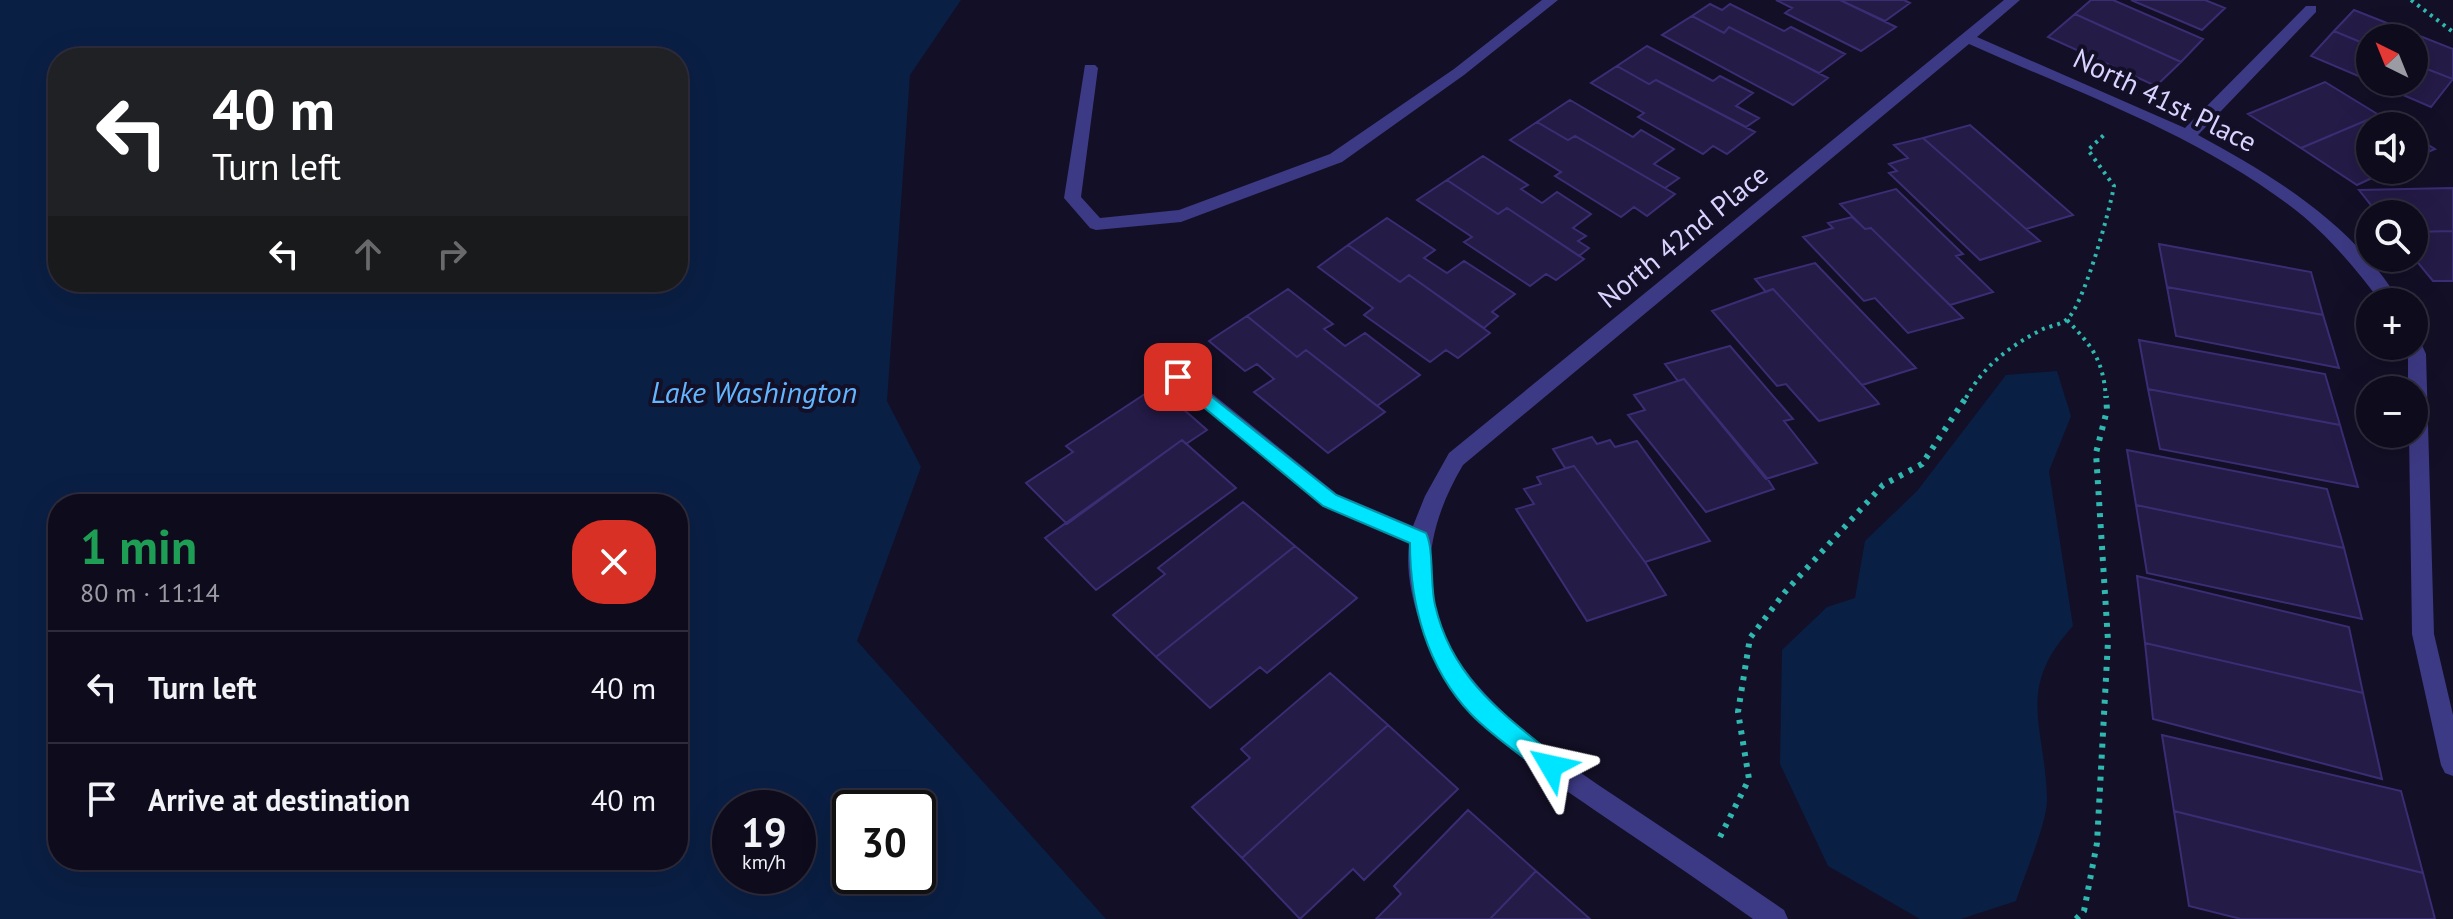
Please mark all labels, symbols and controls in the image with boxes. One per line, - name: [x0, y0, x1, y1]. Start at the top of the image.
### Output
- north arrow: [2356, 24, 2428, 96]
- map controls: [2356, 24, 2428, 448]
- street label: North 41st Place: [2067, 39, 2263, 160]
- text: 40 m: [212, 73, 335, 145]
- icon: left: [80, 80, 184, 184]
- button: sound: [2356, 112, 2428, 184]
- text: Turn left: [212, 143, 341, 190]
- street label: North 42nd Place: [1590, 156, 1775, 316]
- button: search: [2356, 200, 2428, 272]
- icon: left: [262, 232, 306, 276]
- icon: ahead: [346, 232, 390, 276]
- icon: right: [430, 232, 474, 276]
- button: +: [2356, 288, 2428, 360]
- pin: [1144, 343, 1212, 411]
- icon: arrive: [1156, 355, 1200, 399]
- water label: Lake Washington: [651, 372, 857, 411]
- button: −: [2356, 376, 2428, 448]
- text: 1 min: [80, 515, 197, 577]
- button: close: [572, 520, 656, 604]
- text: 80 m · 11:14: [80, 576, 220, 609]
- icon: left: [80, 665, 124, 709]
- text: Turn left: [148, 668, 256, 707]
- text: 40 m: [591, 668, 656, 707]
- position arrow: [1509, 724, 1593, 808]
- icon: arrive: [80, 777, 124, 821]
- text: Arrive at destination: [148, 780, 410, 819]
- text: 40 m: [591, 780, 656, 819]
- speed limit sign: 30: [832, 790, 936, 894]
- text: 19: [741, 806, 787, 858]
- text: km/h: [742, 849, 786, 875]

